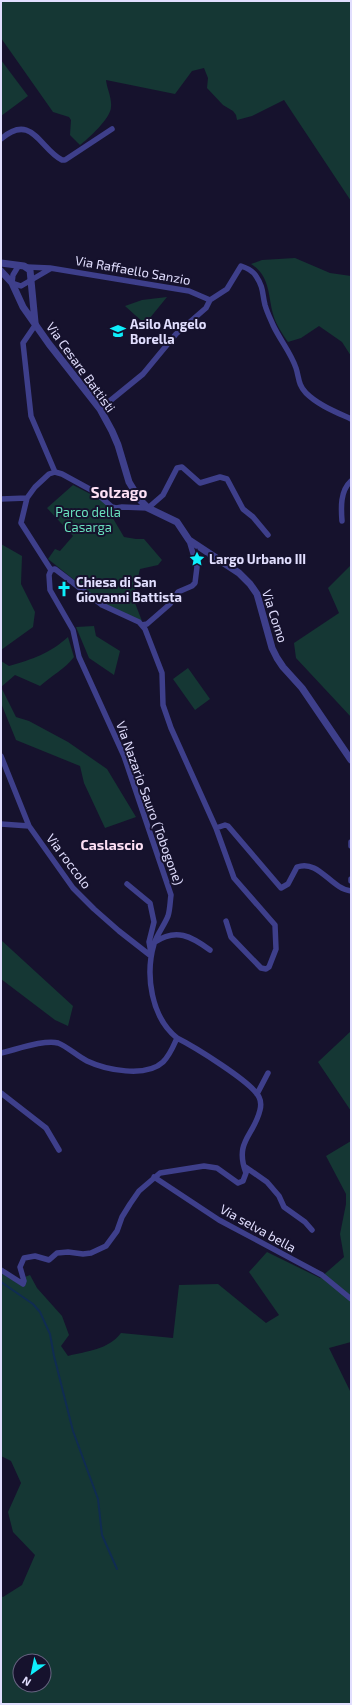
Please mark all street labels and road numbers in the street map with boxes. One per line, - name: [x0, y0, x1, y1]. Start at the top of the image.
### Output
- street label: Via Raffaello Sanzio: [74, 252, 192, 288]
- street label: Via Cesare Battisti: [43, 319, 119, 415]
- street label: Via Como: [259, 587, 291, 645]
- street label: Via Nazario Sauro (Tobogone): [113, 719, 187, 887]
- street label: Via roccolo: [43, 830, 95, 892]
- street label: Via selva bella: [217, 1201, 299, 1255]

